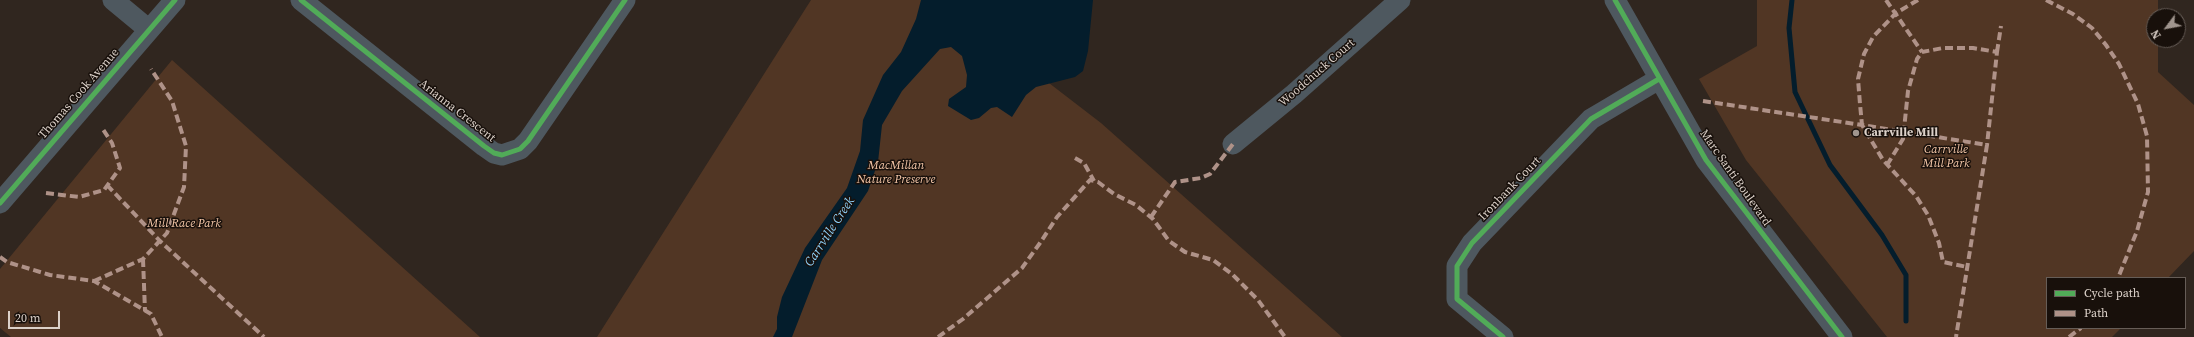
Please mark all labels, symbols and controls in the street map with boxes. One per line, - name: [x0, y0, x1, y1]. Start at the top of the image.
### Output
- north arrow: [2146, 8, 2186, 48]
- text: N: [2148, 27, 2165, 41]
- street label: Woodchuck Court: [1276, 36, 1358, 110]
- street label: Thomas Cook Avenue: [36, 46, 122, 142]
- street label: Arianna Crescent: [416, 77, 498, 145]
- place label: Carrville Mill: [1864, 126, 1938, 140]
- street label: Marc Santi Boulevard: [1696, 127, 1774, 229]
- marker: Carrville Mill: [1851, 128, 1861, 138]
- park label: Carrville Mill Park: [1922, 143, 1970, 171]
- street label: Ironbank Court: [1476, 154, 1544, 224]
- park label: MacMillan Nature Preserve: [857, 159, 935, 187]
- water label: Carrville Creek: [802, 194, 858, 270]
- park label: Mill Race Park: [147, 217, 221, 231]
- legend: [2046, 277, 2186, 329]
- text: Cycle path: [2084, 285, 2140, 301]
- scale bar: [10, 303, 62, 329]
- text: Path: [2084, 305, 2108, 321]
- text: 20 m: [15, 310, 41, 326]

